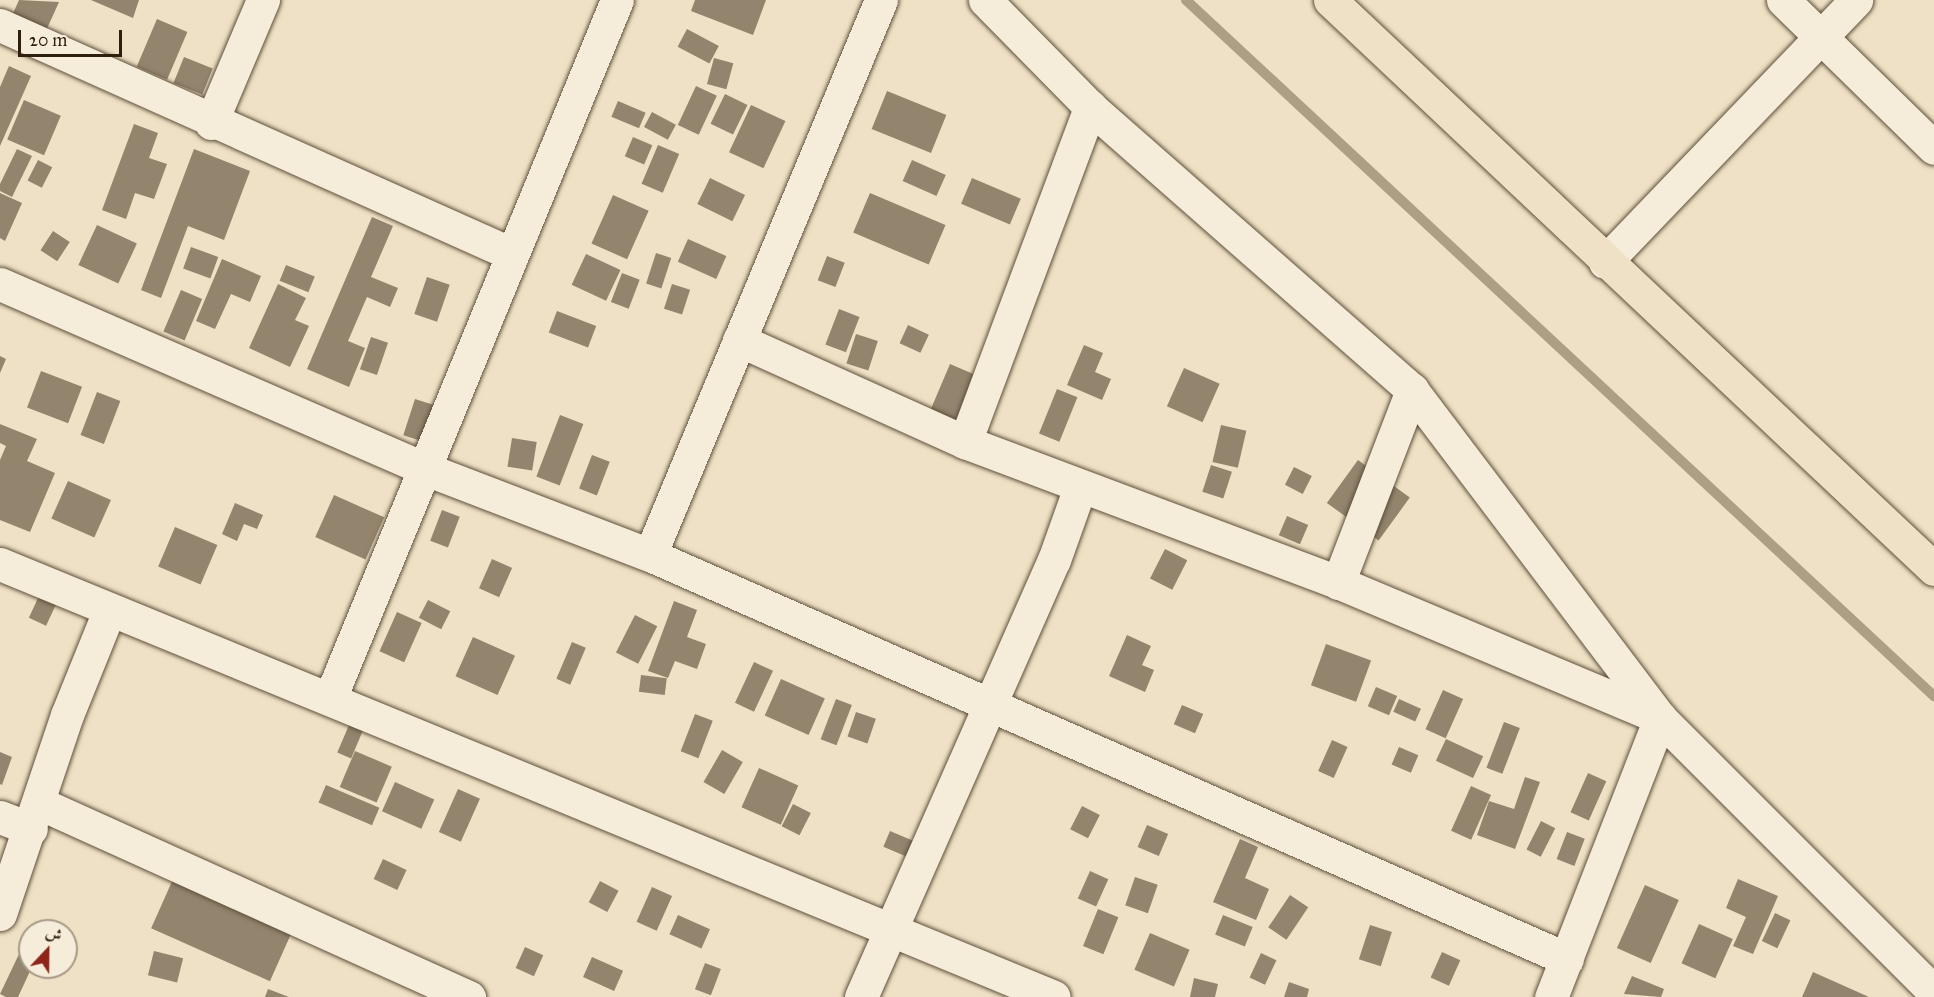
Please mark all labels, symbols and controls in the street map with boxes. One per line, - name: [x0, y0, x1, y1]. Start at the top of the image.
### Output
- scale bar: [21, 18, 124, 56]
- text: 20 m: [29, 29, 67, 51]
- north arrow: [18, 919, 78, 979]
- text: ش: [43, 922, 65, 945]

